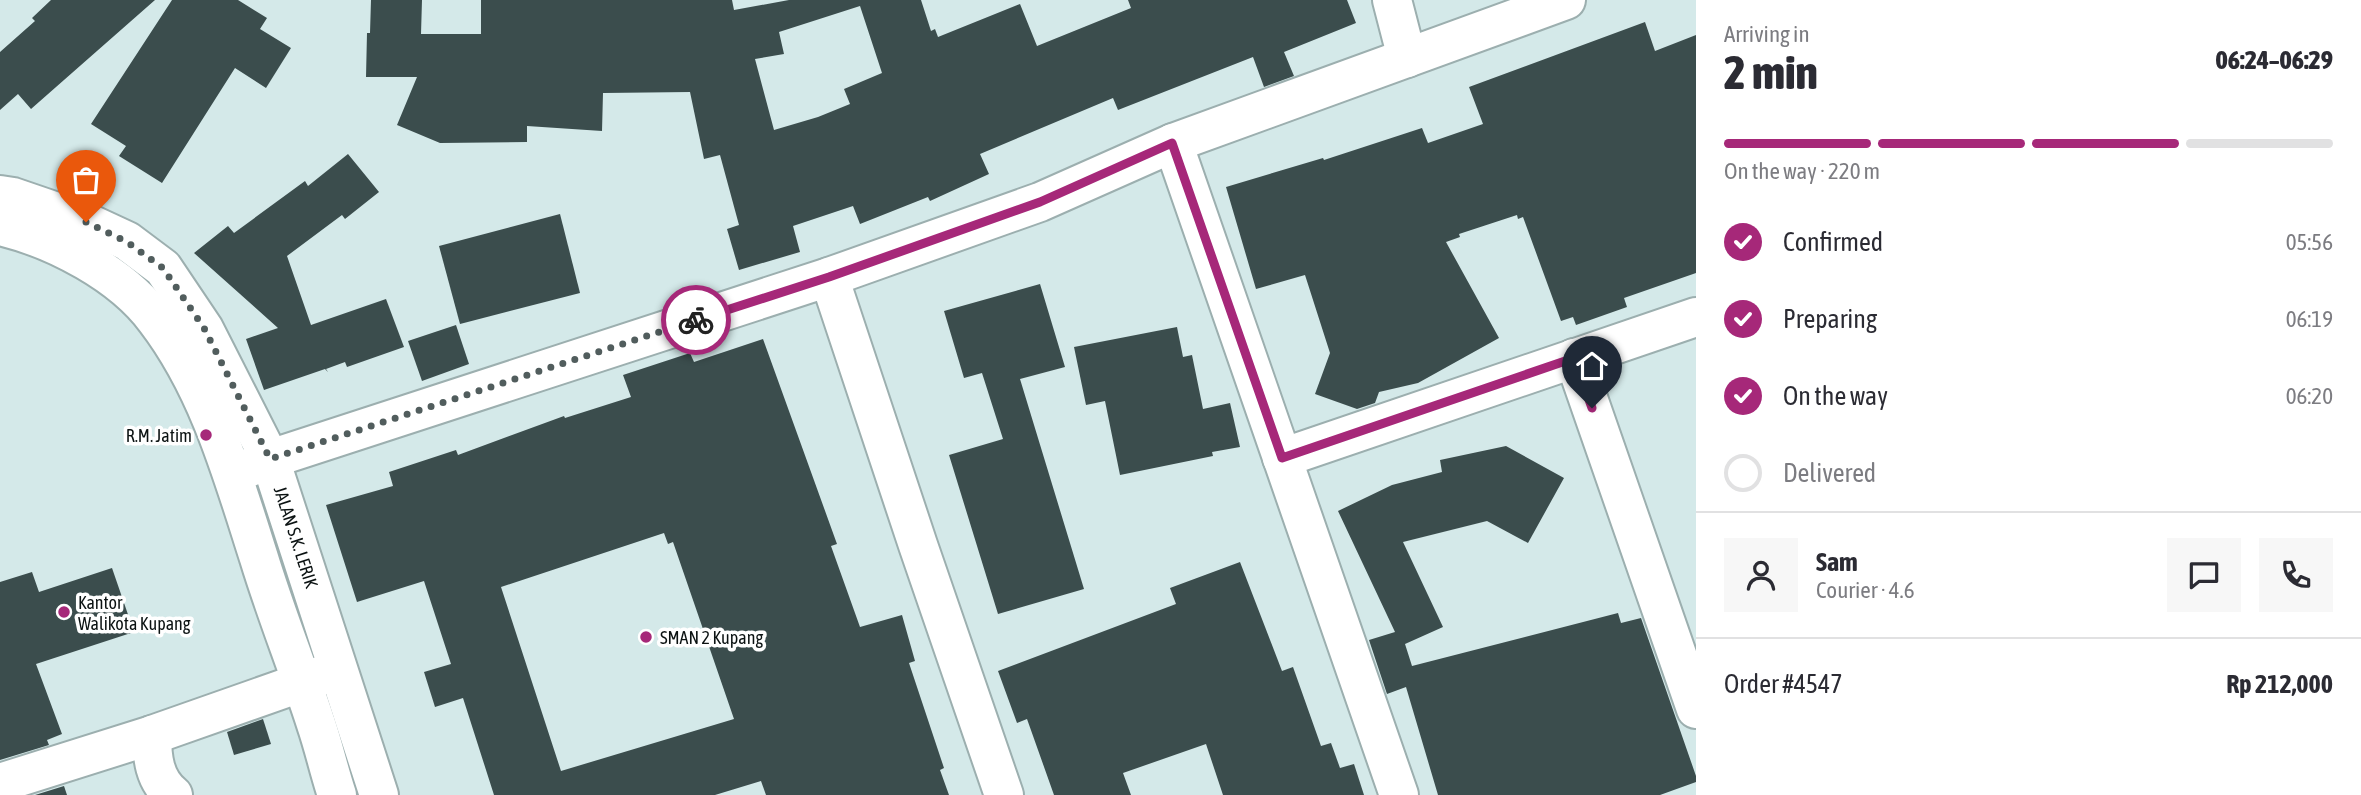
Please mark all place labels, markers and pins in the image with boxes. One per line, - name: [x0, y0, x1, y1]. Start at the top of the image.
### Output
- pin: [56, 150, 116, 222]
- pin: [1562, 336, 1622, 408]
- place label: R.M. Jatim: [126, 425, 192, 446]
- marker: R.M. Jatim: [198, 427, 214, 443]
- place label: Kantor Walikota Kupang: [78, 592, 191, 634]
- marker: Kantor Walikota Kupang: [56, 604, 72, 620]
- place label: SMAN 2 Kupang: [660, 627, 763, 648]
- marker: SMAN 2 Kupang: [638, 629, 654, 645]

